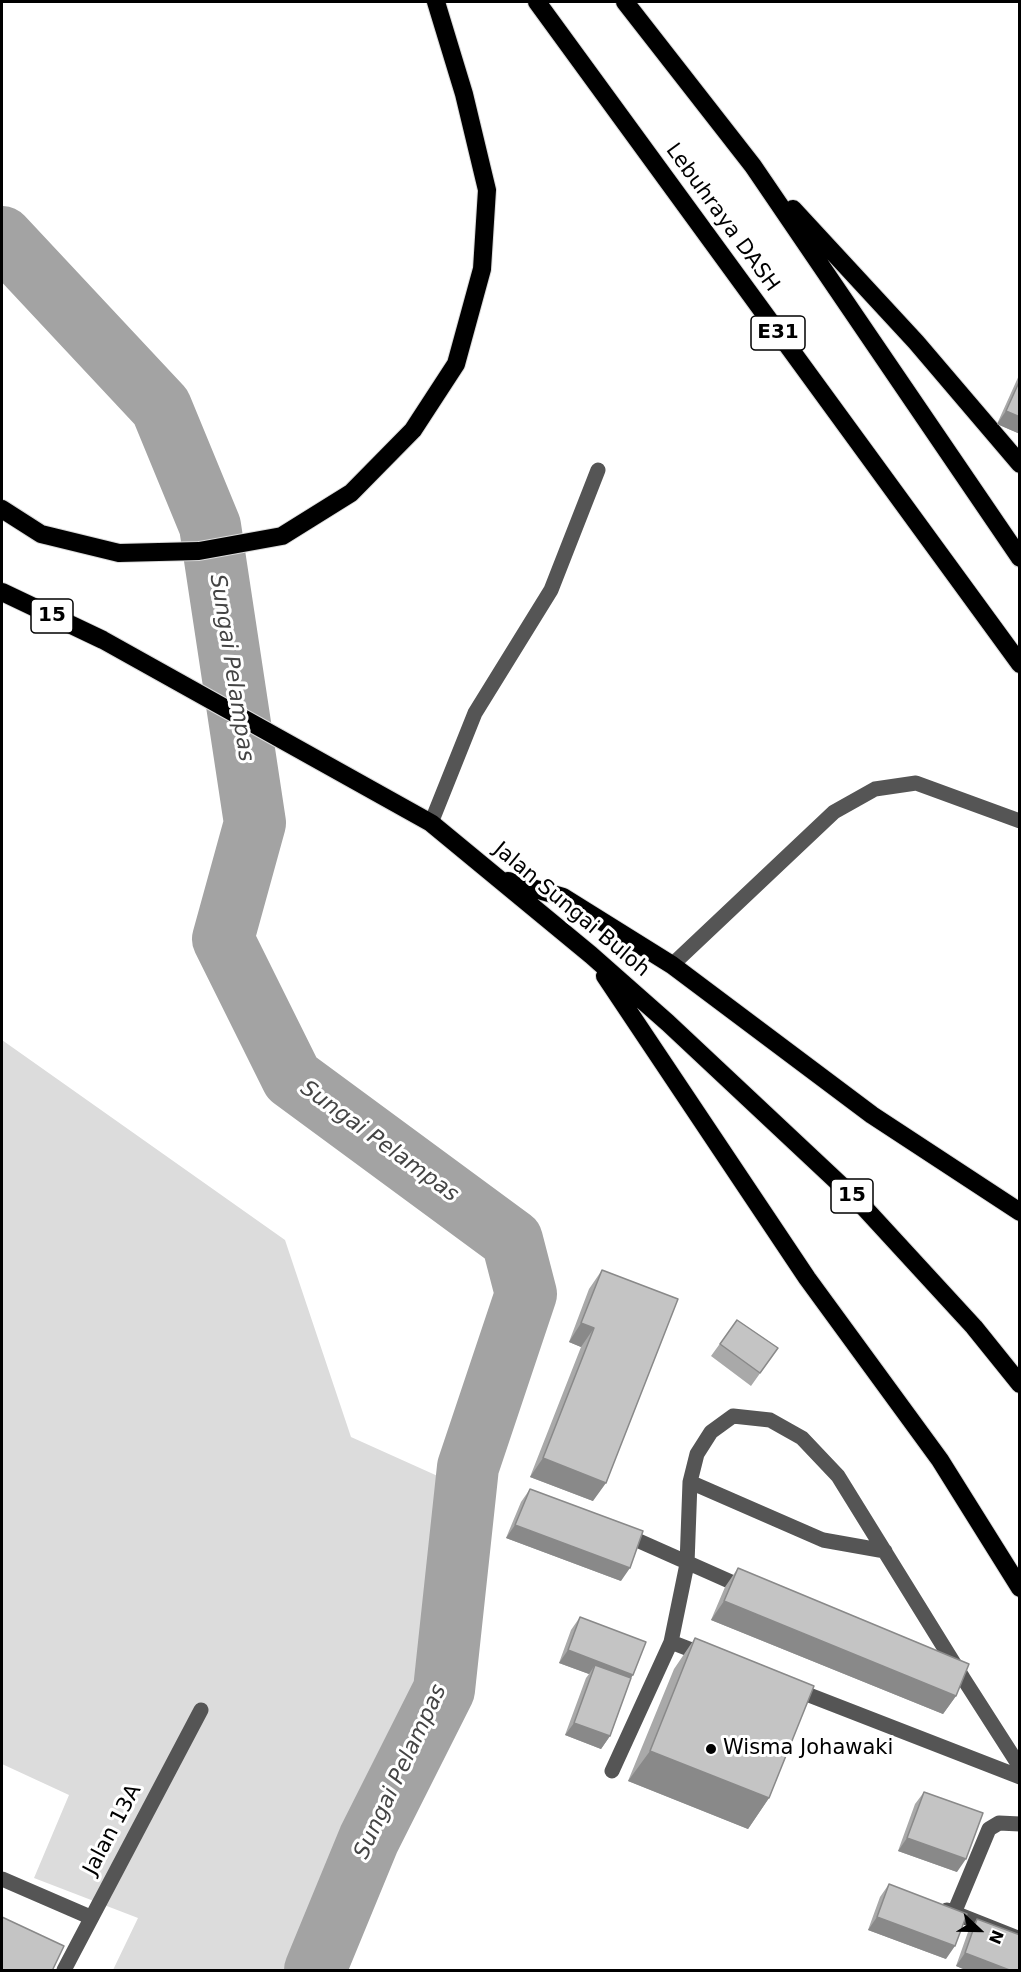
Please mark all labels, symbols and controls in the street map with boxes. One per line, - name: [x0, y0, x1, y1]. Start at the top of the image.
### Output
- street label: Lebuhraya DASH: [660, 139, 784, 297]
- road number: E31: [751, 316, 805, 350]
- water label: Sungai Pelampas: [203, 573, 259, 763]
- road number: 15: [31, 599, 73, 633]
- street label: Jalan Sungai Buloh: [488, 837, 654, 983]
- water label: Sungai Pelampas: [295, 1076, 463, 1208]
- road number: 15: [831, 1179, 873, 1213]
- water label: Sungai Pelampas: [349, 1681, 453, 1863]
- place label: Wisma Johawaki: [723, 1736, 893, 1762]
- marker: Wisma Johawaki: [704, 1742, 718, 1756]
- street label: Jalan 13A: [79, 1780, 147, 1880]
- north arrow: [949, 1900, 1009, 1960]
- text: N: [985, 1927, 1007, 1947]

